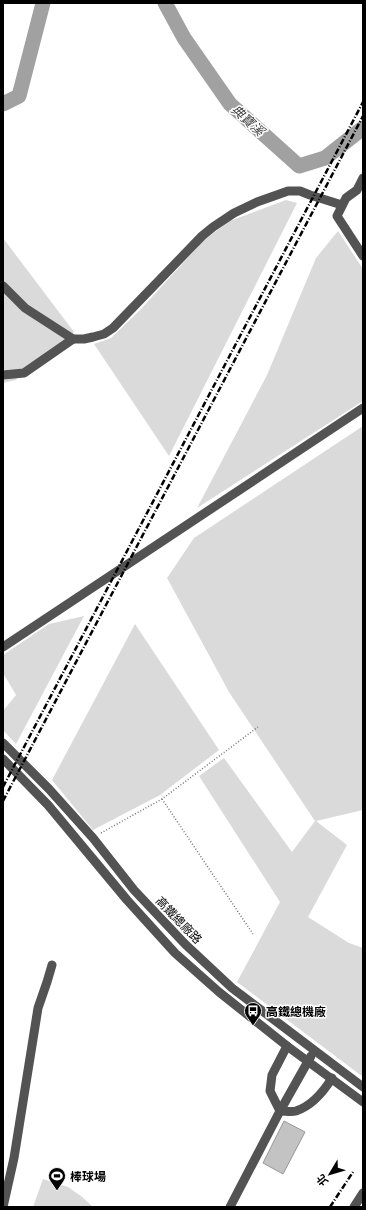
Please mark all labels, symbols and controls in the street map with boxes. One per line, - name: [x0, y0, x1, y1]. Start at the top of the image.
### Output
- water label: 典寶溪: [227, 100, 270, 141]
- street label: 高鐵總廠路: [152, 893, 206, 947]
- bus stop icon: 高鐵總機廠: [243, 1001, 263, 1026]
- place label: 高鐵總機廠: [266, 1003, 326, 1020]
- north arrow: [310, 1154, 350, 1194]
- sports icon: 棒球場: [47, 1166, 67, 1191]
- place label: 棒球場: [70, 1168, 106, 1185]
- text: 北: [312, 1172, 331, 1189]

